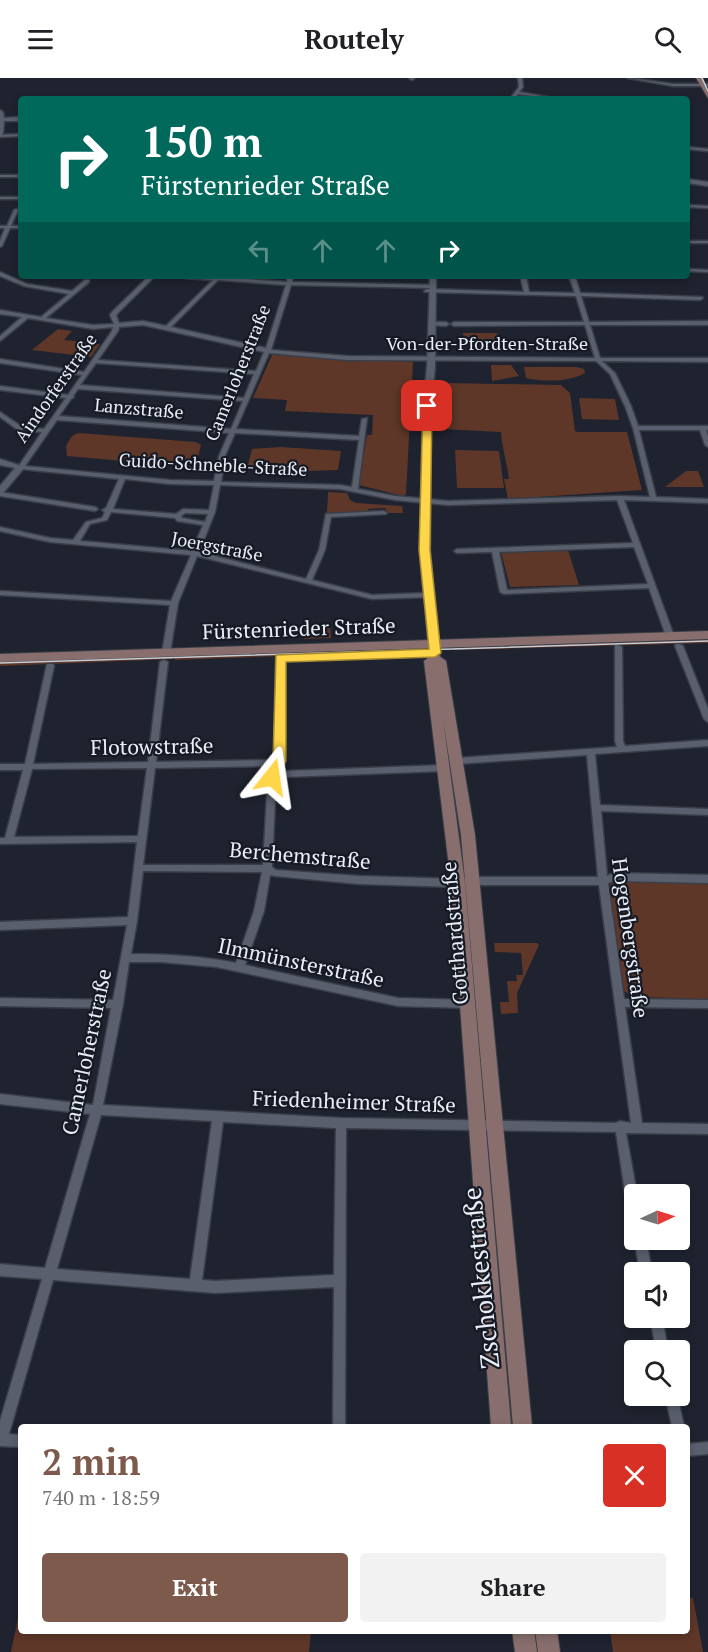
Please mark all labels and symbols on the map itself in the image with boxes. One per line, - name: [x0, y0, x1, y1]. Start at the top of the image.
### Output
- street label: Camerloherstraße: [199, 301, 275, 444]
- street label: Aindorferstraße: [9, 328, 102, 447]
- street label: Von-der-Pfordten-Straße: [386, 331, 588, 355]
- pin: [401, 380, 452, 431]
- street label: Lanzstraße: [93, 392, 185, 424]
- street label: Guido-Schneble-Straße: [118, 447, 308, 481]
- street label: Joergstraße: [169, 525, 265, 567]
- street label: Fürstenrieder Straße: [202, 611, 396, 645]
- street label: Flotowstraße: [90, 731, 214, 761]
- position arrow: [240, 745, 304, 809]
- street label: Berchemstraße: [228, 835, 372, 875]
- street label: Hogenbergstraße: [606, 856, 656, 1020]
- street label: Gotthardstraße: [434, 860, 474, 1006]
- street label: Ilmmünsterstraße: [215, 931, 387, 993]
- street label: Camerloherstraße: [55, 966, 117, 1137]
- street label: Friedenheimer Straße: [252, 1083, 456, 1119]
- north arrow: [624, 1184, 690, 1250]
- street label: Zschokkestraße: [454, 1186, 506, 1370]

